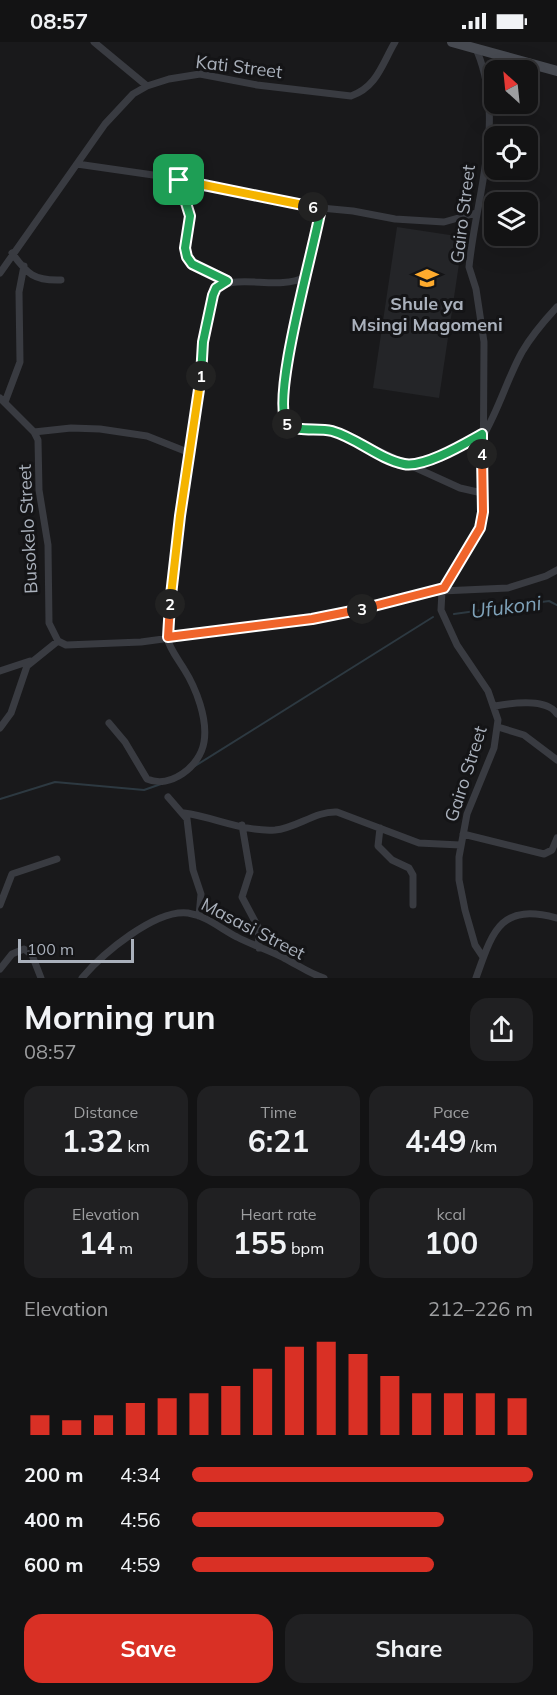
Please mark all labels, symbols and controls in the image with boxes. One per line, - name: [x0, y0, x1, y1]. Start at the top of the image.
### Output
- text: 08:57: [30, 7, 88, 35]
- street label: Kati Street: [194, 50, 284, 83]
- north arrow: [484, 60, 538, 114]
- map controls: [484, 60, 538, 246]
- button: locate: [484, 126, 538, 180]
- pin: [153, 154, 204, 205]
- icon: arrive: [162, 163, 195, 196]
- street label: Gairo Street: [445, 163, 480, 265]
- pin: 6: [298, 192, 328, 222]
- button: layers: [484, 192, 538, 246]
- text: 6: [308, 197, 318, 217]
- school or university icon: Shule ya Msingi Magomeni: [414, 265, 440, 291]
- place label: Shule ya Msingi Magomeni: [351, 292, 503, 336]
- pin: 1: [186, 361, 216, 391]
- text: 1: [196, 366, 206, 386]
- pin: 5: [272, 409, 302, 439]
- text: 5: [282, 414, 292, 434]
- pin: 4: [467, 439, 497, 469]
- text: 4: [477, 444, 487, 464]
- street label: Busokelo Street: [13, 464, 42, 594]
- pin: 2: [155, 589, 185, 619]
- water label: Ufukoni: [469, 590, 543, 623]
- text: 2: [165, 594, 175, 614]
- pin: 3: [347, 594, 377, 624]
- text: 3: [357, 599, 367, 619]
- street label: Gairo Street: [439, 723, 492, 825]
- street label: Masasi Street: [197, 893, 309, 965]
- scale bar: [18, 936, 134, 964]
- text: 100 m: [27, 939, 74, 959]
- text: Morning run: [24, 996, 216, 1037]
- button: share: [470, 998, 533, 1061]
- text: 08:57: [24, 1039, 77, 1064]
- text: Distance: [74, 1102, 138, 1122]
- text: Time: [260, 1102, 297, 1122]
- text: Pace: [433, 1102, 469, 1122]
- text: 1.32: [62, 1122, 123, 1160]
- text: 6:21: [248, 1122, 309, 1160]
- text: 4:49: [405, 1122, 466, 1160]
- text: km: [123, 1136, 150, 1156]
- text: /km: [466, 1136, 497, 1156]
- text: Elevation: [72, 1204, 140, 1224]
- text: Heart rate: [240, 1204, 317, 1224]
- text: kcal: [437, 1204, 466, 1224]
- text: 14: [79, 1224, 115, 1262]
- text: 155: [233, 1224, 287, 1262]
- text: 100: [424, 1224, 478, 1262]
- text: m: [115, 1238, 133, 1258]
- text: bpm: [287, 1238, 324, 1258]
- text: Elevation: [24, 1296, 109, 1321]
- text: 212–226 m: [428, 1296, 533, 1321]
- text: 200 m: [24, 1462, 83, 1487]
- text: 4:34: [120, 1462, 161, 1487]
- text: 400 m: [24, 1507, 83, 1532]
- text: 4:56: [120, 1507, 161, 1532]
- text: 600 m: [24, 1552, 83, 1577]
- text: 4:59: [120, 1552, 161, 1577]
- button: Save: [24, 1614, 273, 1683]
- button: Share: [285, 1614, 533, 1683]

